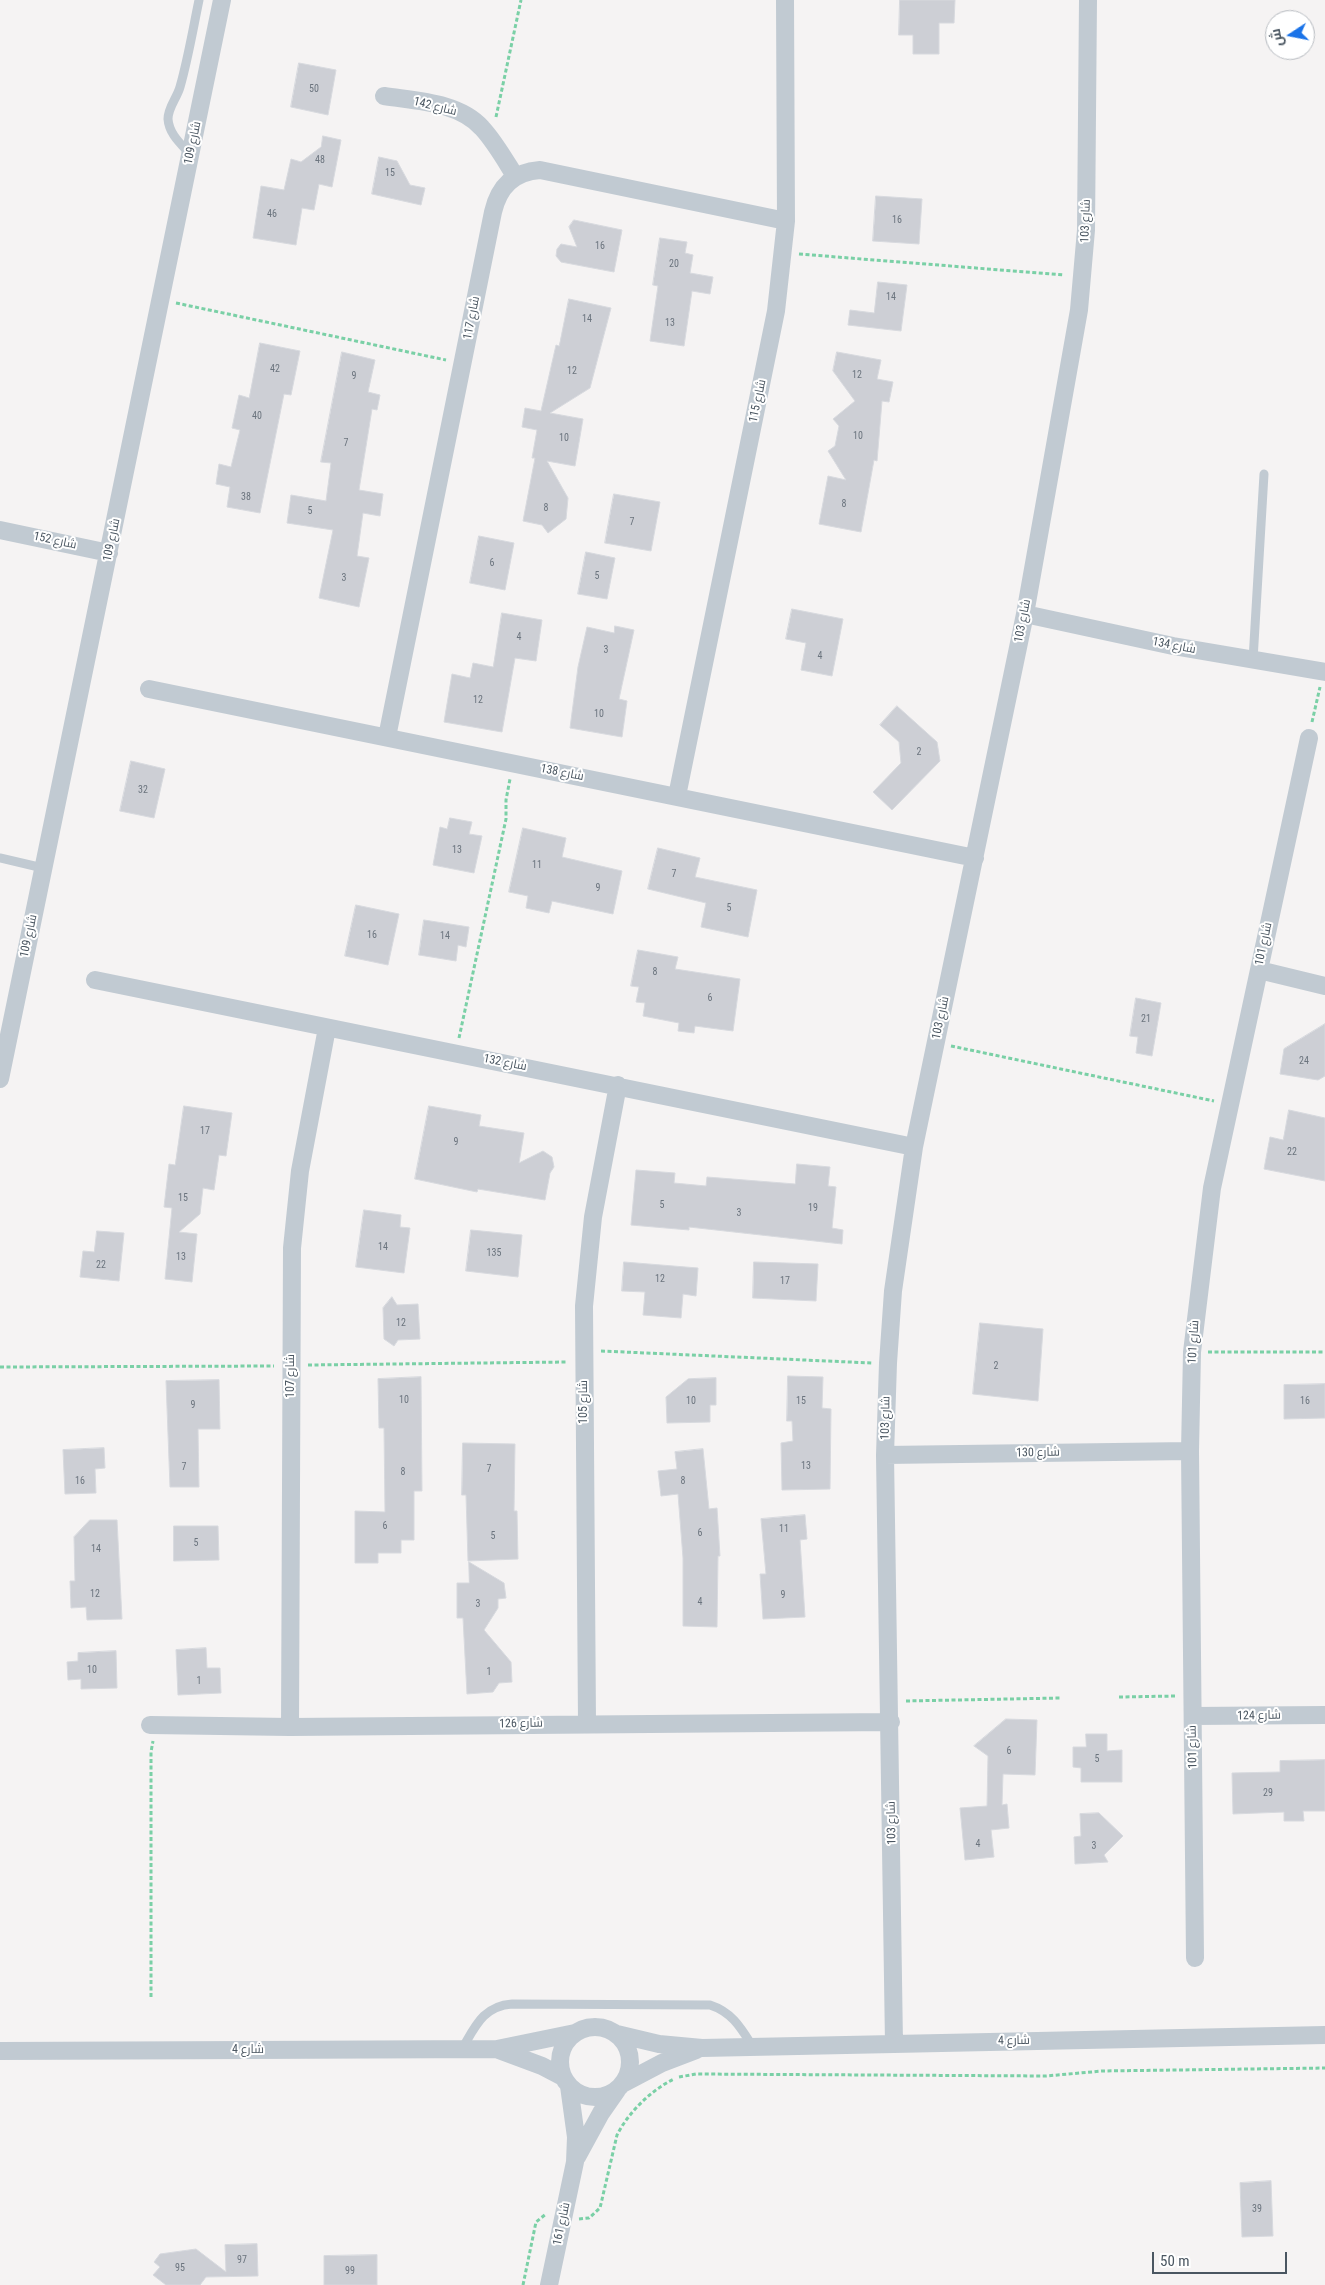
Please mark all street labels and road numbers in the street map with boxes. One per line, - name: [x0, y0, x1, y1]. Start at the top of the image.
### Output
- street label: شارع 142: [412, 95, 458, 119]
- street label: شارع 109: [181, 120, 205, 166]
- street label: شارع 103: [1078, 199, 1094, 243]
- street label: شارع 117: [461, 295, 483, 341]
- street label: شارع 115: [746, 378, 770, 424]
- street label: شارع 109: [100, 517, 124, 563]
- street label: شارع 152: [32, 529, 78, 553]
- street label: شارع 103: [1012, 598, 1034, 644]
- street label: شارع 134: [1151, 635, 1197, 657]
- street label: شارع 138: [539, 762, 585, 784]
- street label: شارع 109: [17, 913, 41, 959]
- street label: شارع 101: [1252, 921, 1276, 967]
- street label: شارع 103: [929, 995, 953, 1041]
- street label: شارع 132: [482, 1052, 528, 1074]
- street label: شارع 101: [1185, 1320, 1203, 1364]
- street label: شارع 107: [284, 1354, 298, 1398]
- street label: شارع 105: [577, 1380, 591, 1424]
- street label: شارع 103: [878, 1396, 894, 1440]
- street label: شارع 130: [1016, 1445, 1060, 1461]
- street label: شارع 124: [1237, 1708, 1281, 1724]
- street label: شارع 126: [499, 1716, 543, 1732]
- street label: شارع 101: [1185, 1725, 1201, 1769]
- street label: شارع 103: [884, 1801, 900, 1845]
- street label: شارع 4: [998, 2034, 1030, 2048]
- street label: شارع 4: [232, 2043, 264, 2057]
- street label: شارع 161: [550, 2201, 574, 2247]

